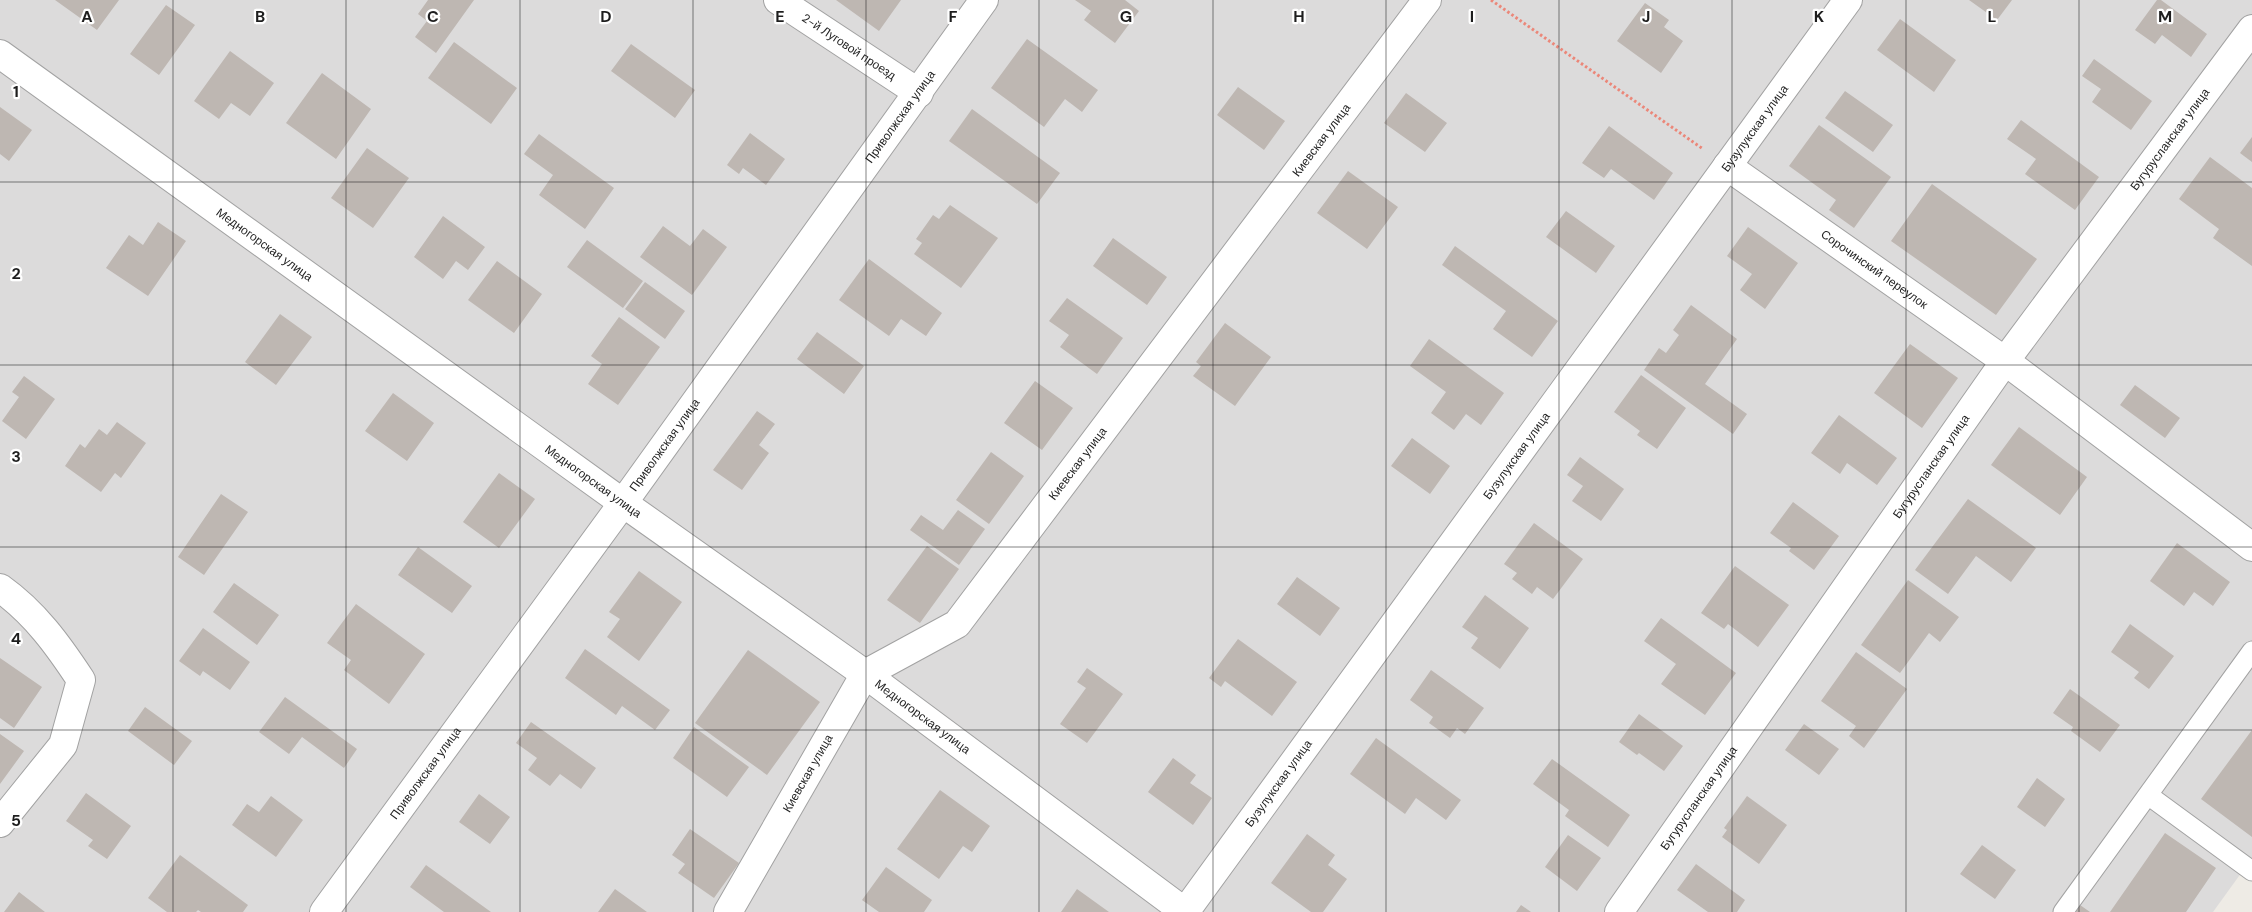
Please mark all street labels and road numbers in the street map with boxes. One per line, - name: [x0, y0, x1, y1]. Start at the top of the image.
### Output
- street label: 2-й Луговой проезд: [799, 10, 899, 84]
- street label: Приволжская улица: [861, 67, 939, 166]
- street label: Бузулукская улица: [1718, 81, 1792, 175]
- street label: Бугурусланская улица: [2127, 85, 2213, 194]
- street label: Киевская улица: [1289, 100, 1354, 180]
- street label: Медногорская улица: [213, 204, 316, 285]
- street label: Сорочинский переулок: [1818, 226, 1932, 313]
- street label: Приволжская улица: [626, 395, 704, 495]
- street label: Бузулукская улица: [1480, 409, 1554, 503]
- street label: Бугурусланская улица: [1889, 411, 1973, 522]
- street label: Киевская улица: [1045, 424, 1111, 503]
- street label: Медногорская улица: [542, 441, 645, 522]
- street label: Медногорская улица: [872, 676, 974, 758]
- street label: Приволжская улица: [386, 724, 465, 823]
- street label: Киевская улица: [779, 731, 837, 815]
- street label: Бузулукская улица: [1241, 736, 1316, 830]
- street label: Бугурусланская улица: [1657, 743, 1741, 853]

